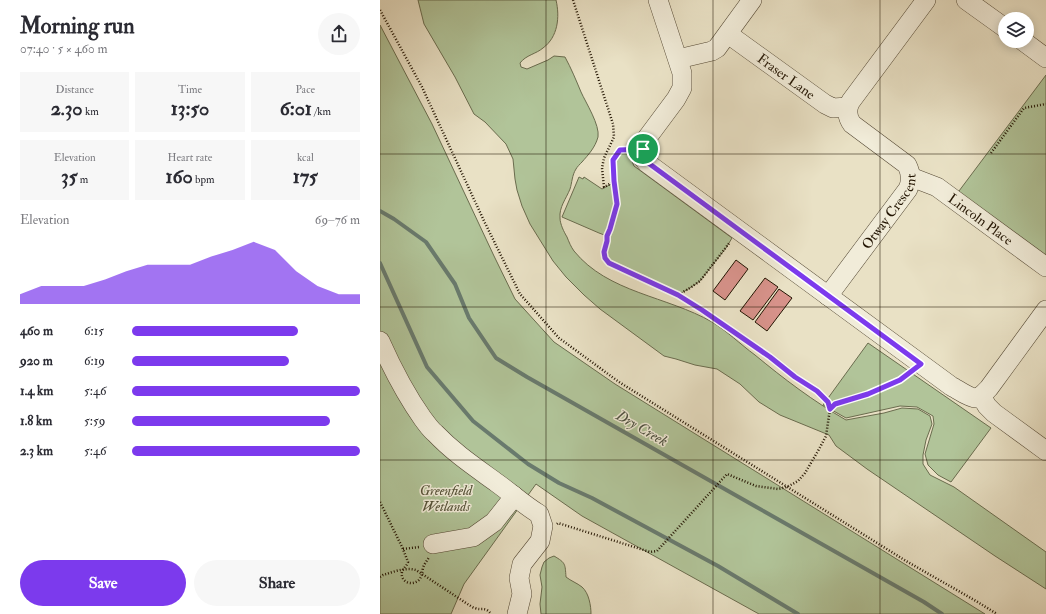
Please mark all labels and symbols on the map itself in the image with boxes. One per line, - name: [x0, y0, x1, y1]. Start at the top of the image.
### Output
- street label: Fraser Lane: [754, 50, 818, 103]
- pin: [626, 132, 660, 166]
- street label: Otway Crescent: [858, 172, 920, 253]
- street label: Lincoln Place: [945, 190, 1016, 249]
- water label: Dry Creek: [612, 406, 671, 451]
- park label: Greenfield Wetlands: [420, 482, 473, 515]

